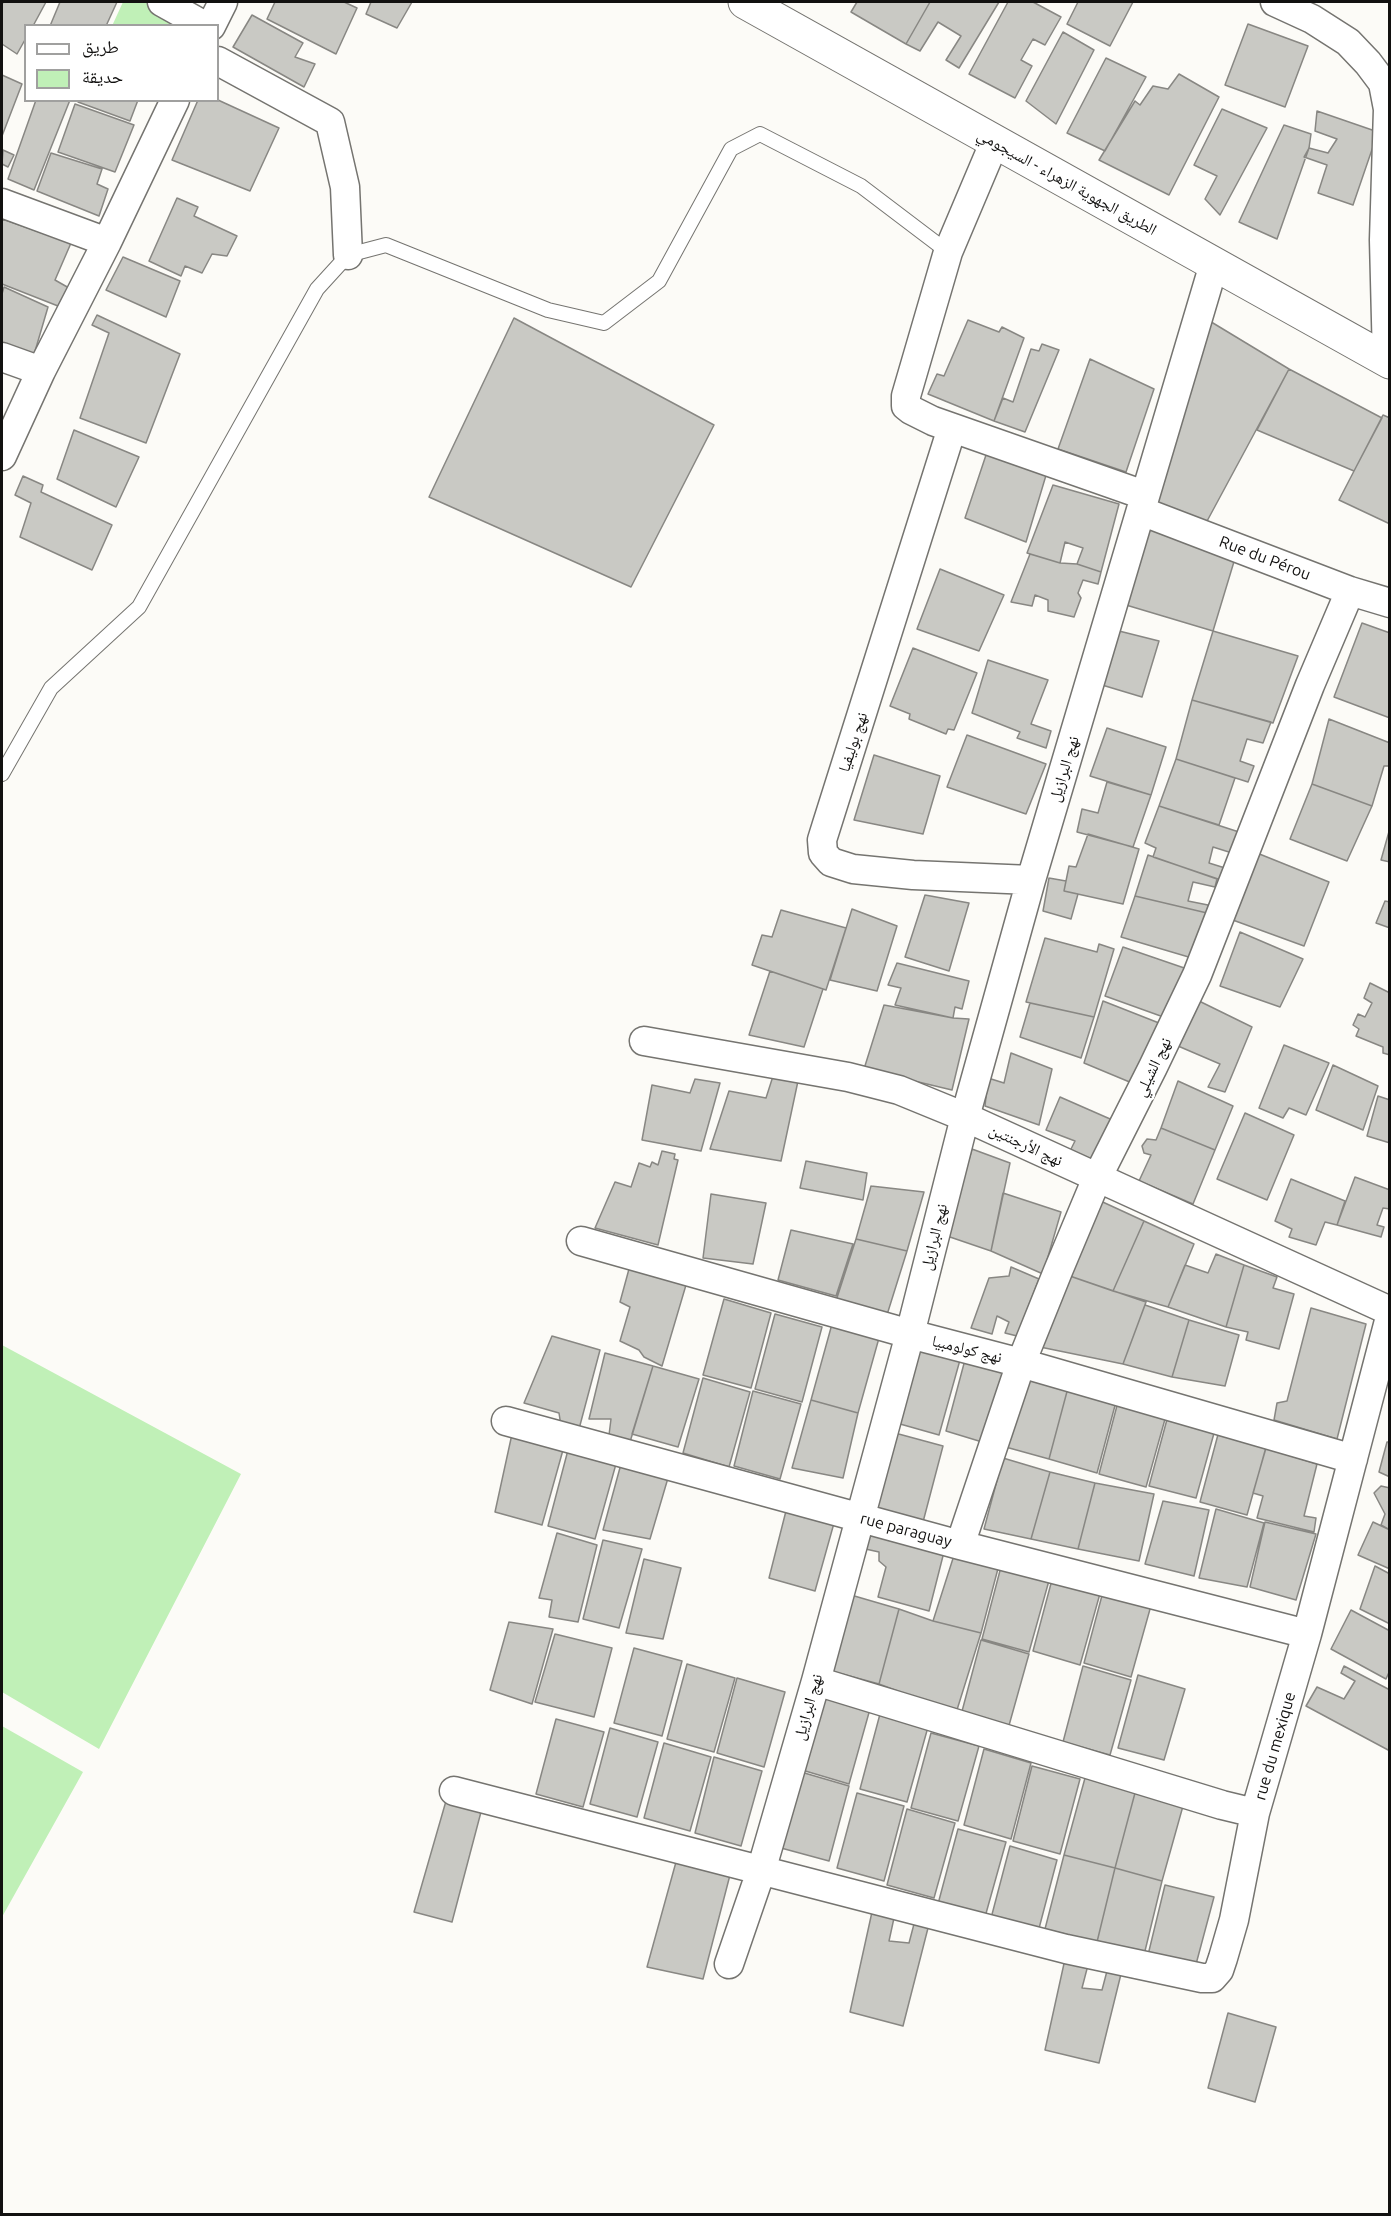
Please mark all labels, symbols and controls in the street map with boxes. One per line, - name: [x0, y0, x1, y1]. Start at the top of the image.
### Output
- legend: [24, 24, 219, 102]
- text: طريق: [82, 36, 119, 56]
- text: حديقة: [82, 66, 123, 86]
- street label: الطريق الجهوية الزهراء - السيجومي: [974, 125, 1160, 239]
- street label: Rue du Pérou: [1217, 532, 1313, 584]
- street label: نهج بوليفيا: [834, 710, 872, 774]
- street label: نهج البرازيل: [1045, 734, 1083, 804]
- street label: نهج الشيلي: [1130, 1034, 1176, 1100]
- street label: نهج الأرجنتين: [986, 1120, 1066, 1170]
- street label: نهج البرازيل: [916, 1202, 952, 1272]
- street label: نهج كولومبيا: [930, 1331, 1004, 1367]
- street label: rue paraguay: [858, 1509, 954, 1551]
- street label: نهج البرازيل: [789, 1672, 827, 1742]
- street label: rue du mexique: [1250, 1690, 1300, 1802]

